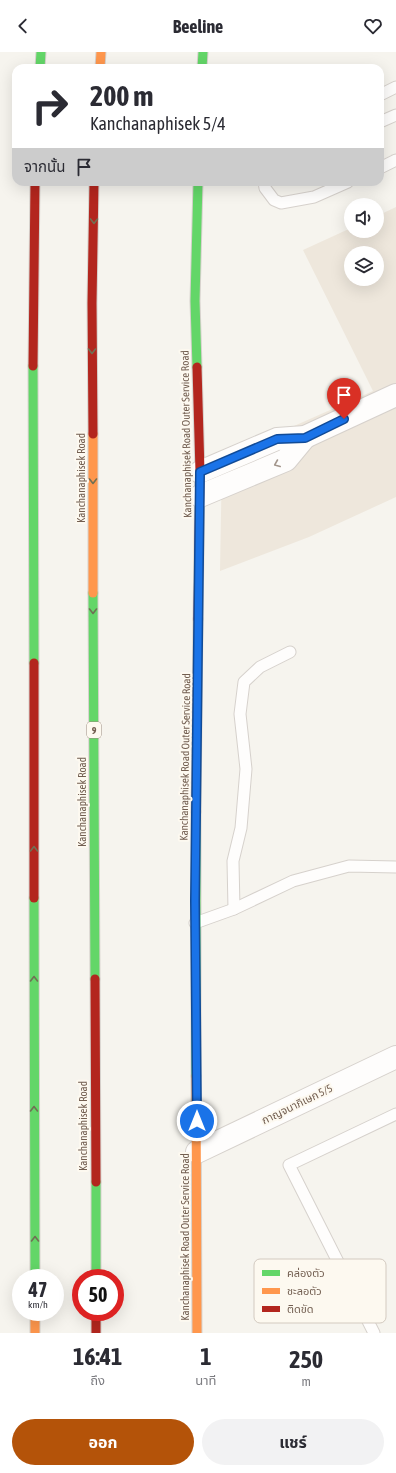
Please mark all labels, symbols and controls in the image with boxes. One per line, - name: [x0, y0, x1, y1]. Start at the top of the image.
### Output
- icon: back: [12, 15, 34, 37]
- icon: heart: [362, 15, 384, 37]
- text: Beeline: [173, 16, 223, 37]
- icon: right: [24, 80, 76, 132]
- text: 200 m: [90, 80, 153, 112]
- text: Kanchanaphisek 5/4: [90, 113, 226, 134]
- icon: arrive: [73, 156, 95, 178]
- text: จากนั้น: [24, 158, 65, 175]
- map controls: [344, 198, 384, 286]
- button: sound: [344, 198, 384, 238]
- one-way arrow: [89, 218, 98, 224]
- button: layers: [344, 246, 384, 286]
- one-way arrow: [88, 348, 96, 354]
- street label: Kanchanaphisek Road Outer Service Road: [179, 350, 193, 518]
- pin: [327, 378, 361, 419]
- icon: arrive: [333, 384, 355, 406]
- street label: Kanchanaphisek Road: [75, 433, 87, 523]
- one-way arrow: [274, 459, 282, 467]
- one-way arrow: [89, 478, 97, 484]
- one-way arrow: [89, 608, 97, 614]
- street label: Kanchanaphisek Road Outer Service Road: [178, 673, 192, 841]
- road number: 9: [87, 722, 101, 738]
- street label: Kanchanaphisek Road: [76, 757, 88, 847]
- one-way arrow: [30, 846, 38, 852]
- one-way arrow: [30, 976, 38, 982]
- street label: Kanchanaphisek Road: [77, 1081, 89, 1171]
- street label: กาญจนาภิเษก 5/5: [260, 1082, 334, 1126]
- position arrow: [176, 1100, 218, 1142]
- one-way arrow: [30, 1106, 38, 1112]
- street label: Kanchanaphisek Road Outer Service Road: [179, 1153, 191, 1321]
- one-way arrow: [31, 1236, 39, 1242]
- legend: [254, 1259, 386, 1323]
- text: คล่องตัว: [287, 1267, 325, 1279]
- speed limit sign: 50: [72, 1269, 124, 1321]
- text: 47: [29, 1278, 47, 1301]
- text: ชะลอตัว: [287, 1285, 322, 1297]
- text: km/h: [28, 1299, 48, 1310]
- text: ติดขัด: [287, 1303, 314, 1315]
- text: 16:41: [73, 1343, 122, 1370]
- text: 1: [200, 1343, 211, 1370]
- text: 250: [289, 1346, 323, 1373]
- text: ถึง: [90, 1373, 105, 1388]
- text: นาที: [195, 1373, 216, 1388]
- text: m: [301, 1374, 311, 1389]
- button: ออก: [12, 1419, 194, 1465]
- button: แชร์: [202, 1419, 384, 1465]

